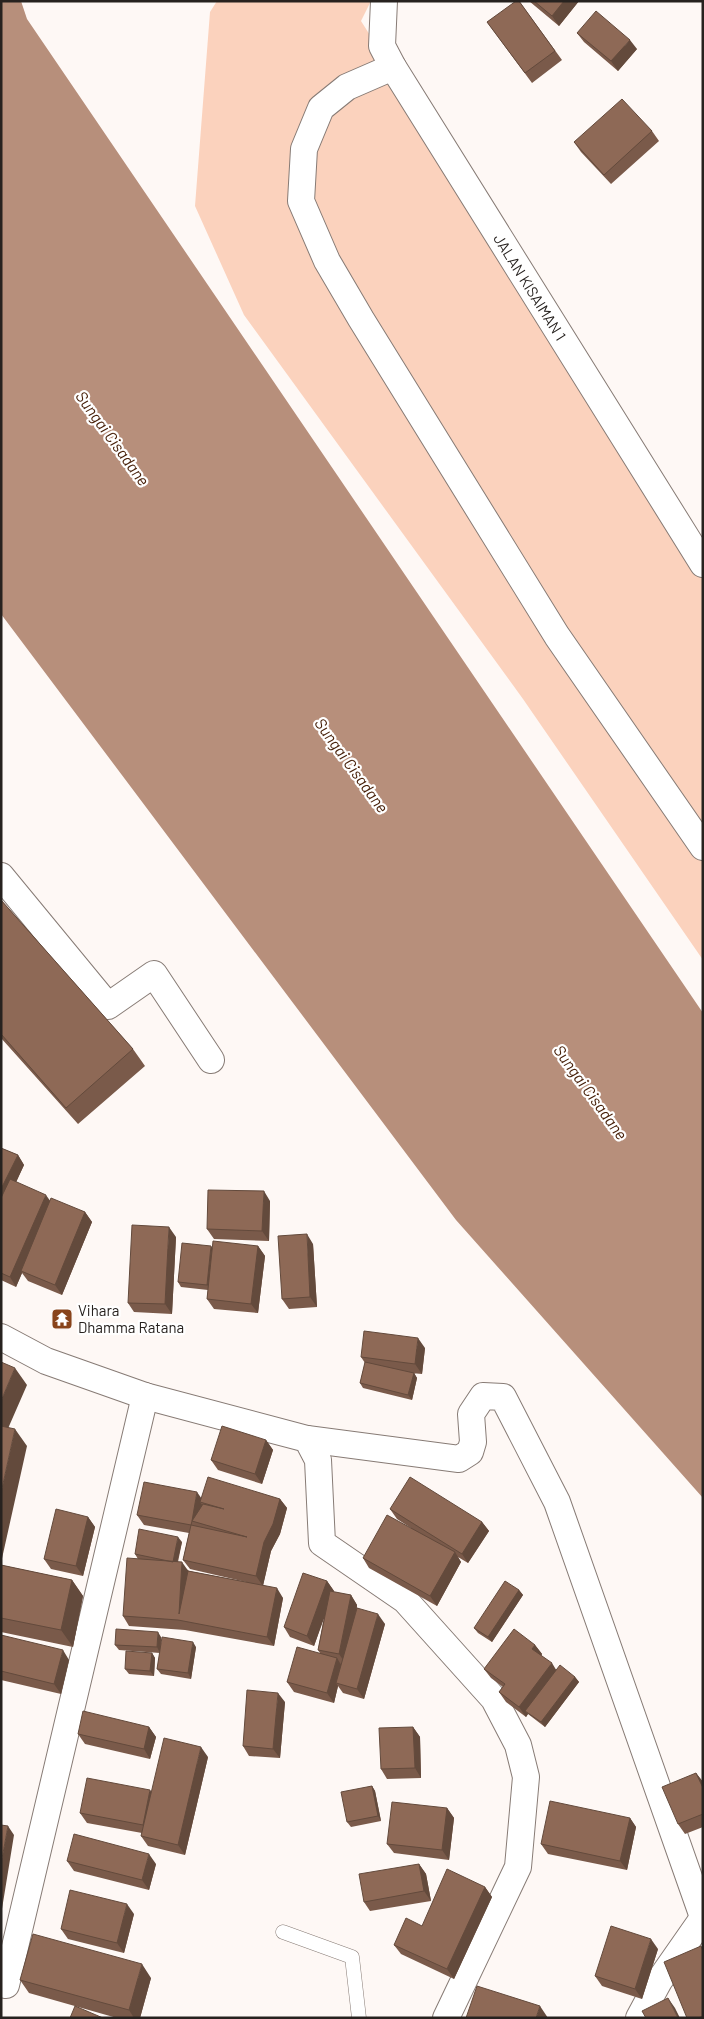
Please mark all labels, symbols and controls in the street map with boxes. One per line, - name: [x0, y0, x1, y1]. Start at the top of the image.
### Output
- street label: JALAN KISAIMAN 1: [490, 230, 570, 344]
- water label: Sungai Cisadane: [72, 387, 154, 489]
- water label: Sungai Cisadane: [311, 714, 393, 816]
- water label: Sungai Cisadane: [550, 1041, 632, 1143]
- place label: Vihara Dhamma Ratana: [78, 1301, 184, 1336]
- temple icon: Vihara Dhamma Ratana: [50, 1307, 74, 1331]

